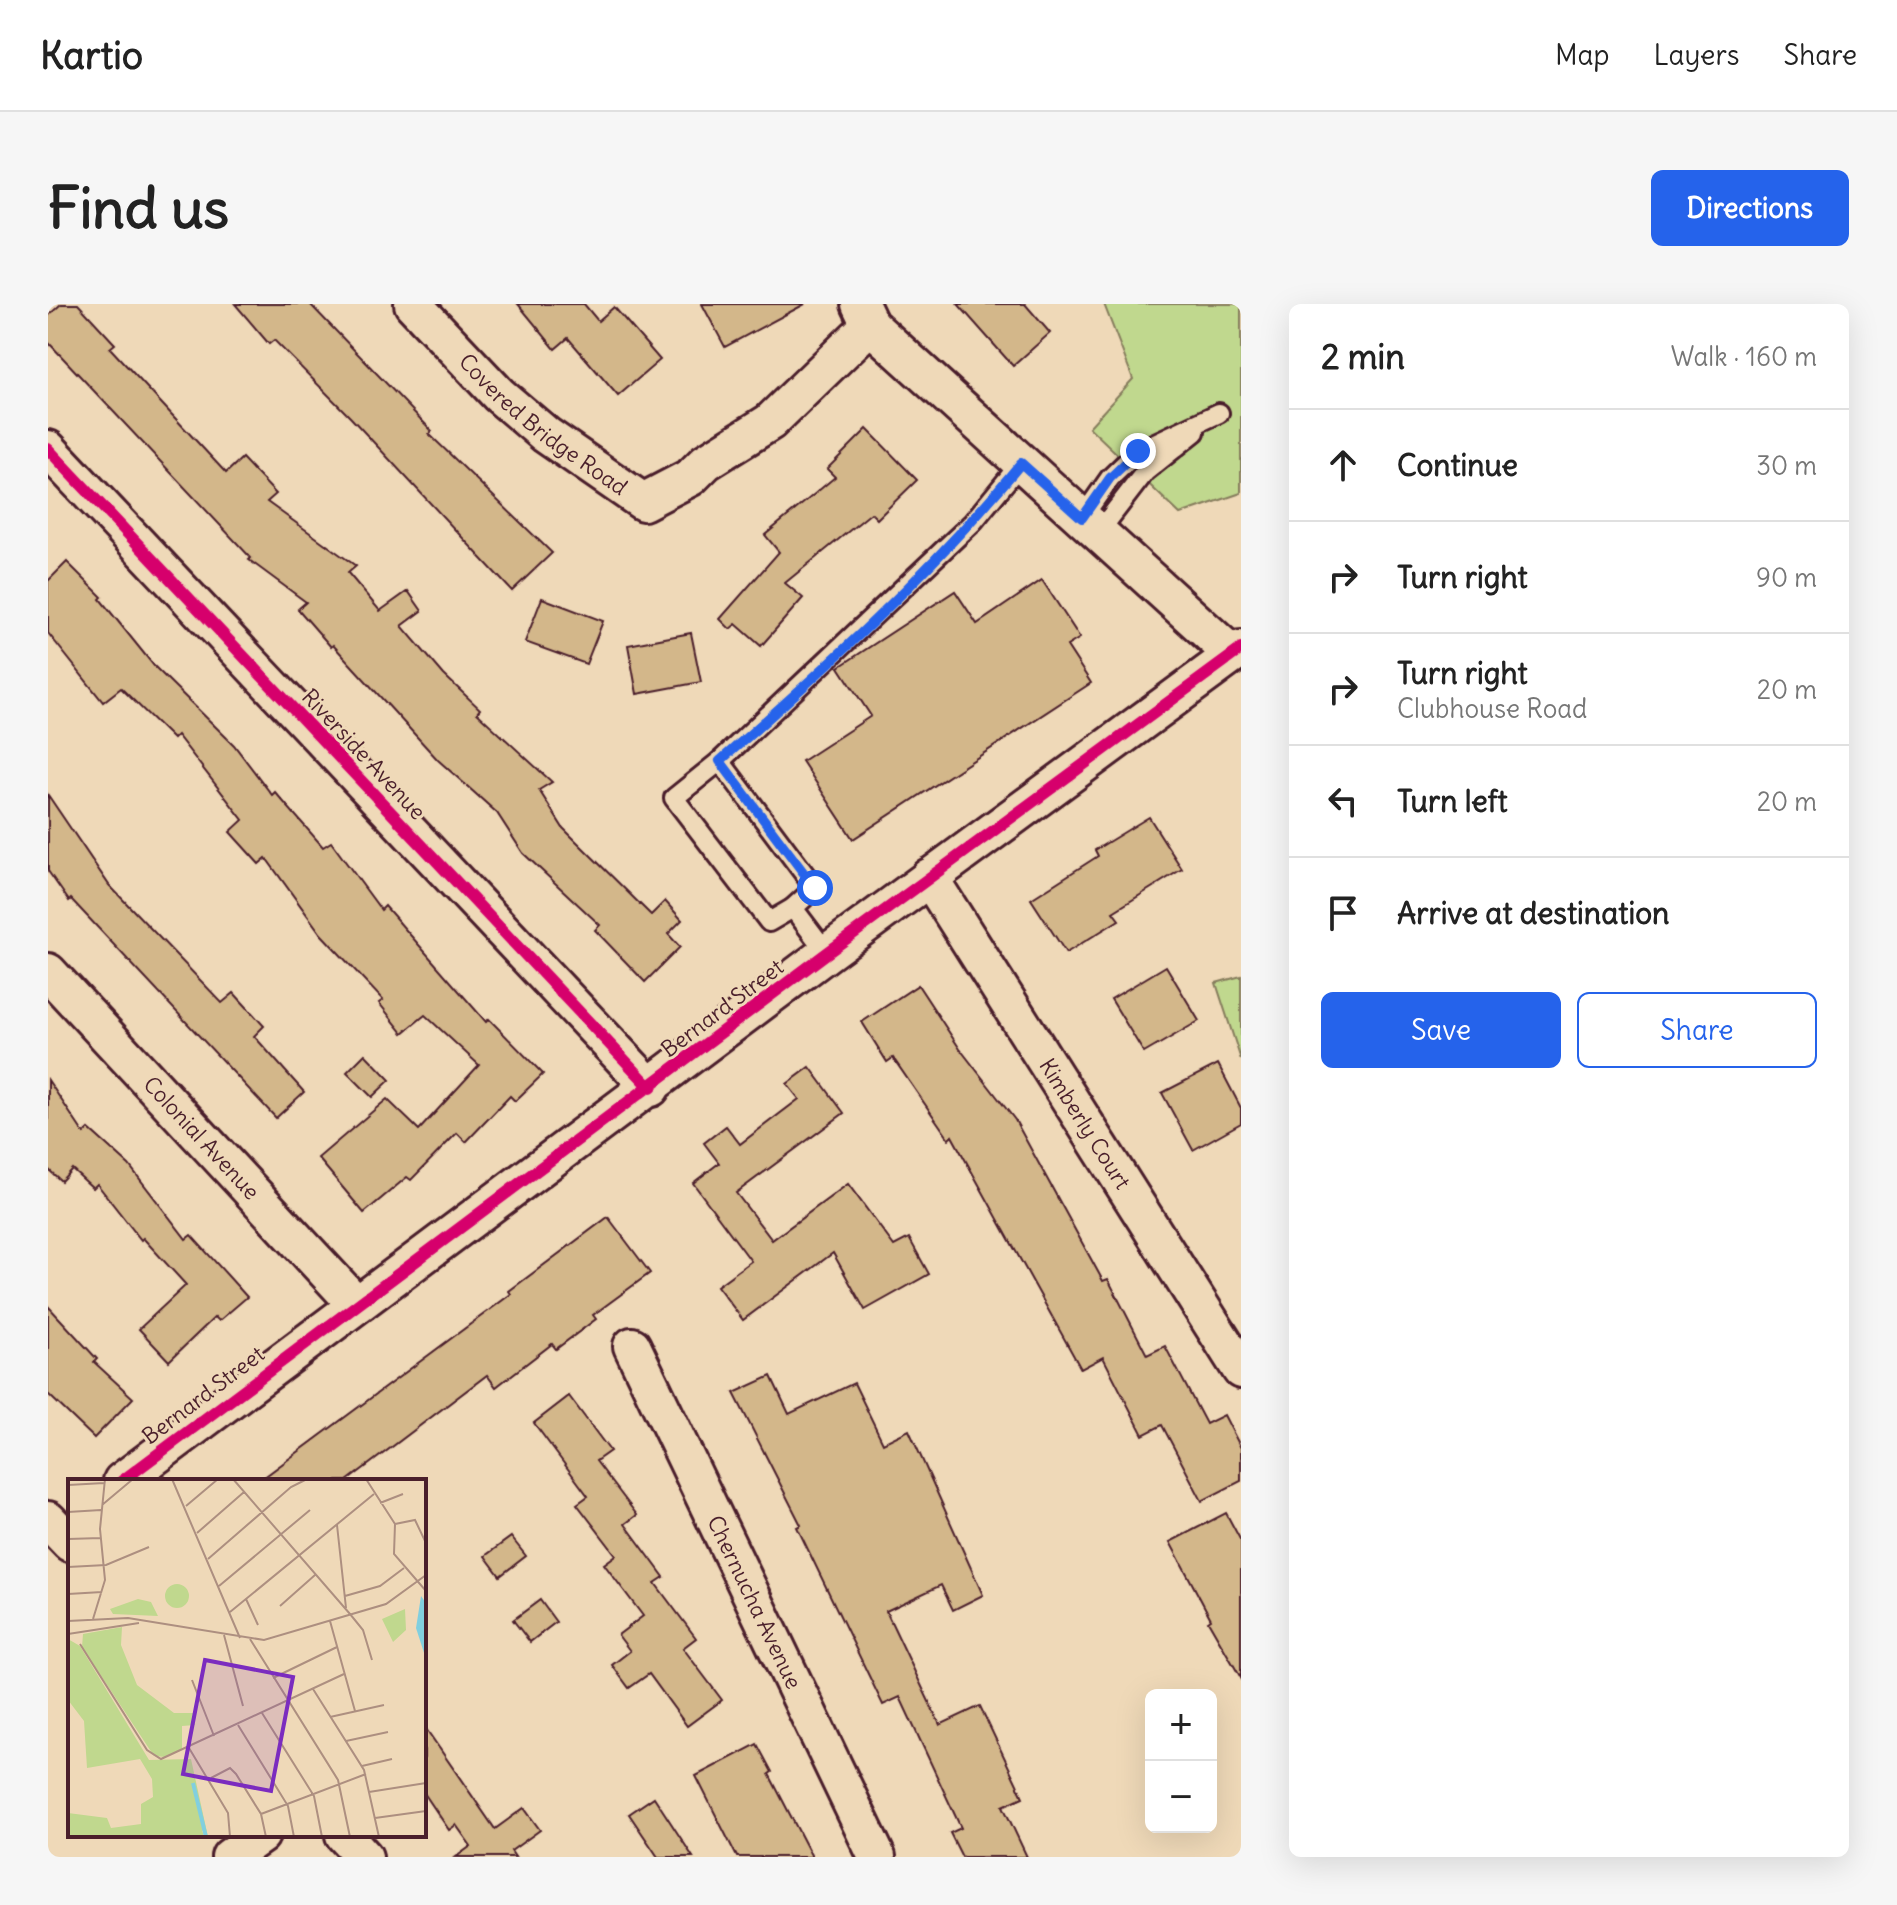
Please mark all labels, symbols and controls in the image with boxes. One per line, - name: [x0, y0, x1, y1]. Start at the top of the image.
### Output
- text: Kartio: [40, 32, 143, 79]
- text: Map: [1555, 37, 1610, 73]
- text: Layers: [1654, 37, 1740, 73]
- text: Share: [1784, 37, 1857, 73]
- button: Directions: [1651, 170, 1849, 246]
- text: Find us: [48, 173, 229, 243]
- text: 2 min: [1321, 335, 1405, 378]
- text: Walk · 160 m: [1671, 340, 1817, 373]
- street label: Covered Bridge Road: [453, 347, 633, 501]
- route end: [1120, 433, 1156, 469]
- icon: ahead: [1321, 443, 1365, 487]
- text: Continue: [1397, 446, 1518, 484]
- text: 30 m: [1756, 449, 1817, 482]
- icon: right: [1321, 555, 1365, 599]
- text: Turn right: [1397, 558, 1528, 596]
- text: 90 m: [1756, 561, 1817, 594]
- text: Turn right: [1397, 654, 1528, 692]
- icon: right: [1321, 667, 1365, 711]
- text: 20 m: [1757, 673, 1817, 706]
- street label: Riverside Avenue: [296, 683, 432, 825]
- text: Clubhouse Road: [1397, 692, 1587, 725]
- icon: left: [1321, 779, 1365, 823]
- text: Turn left: [1397, 782, 1508, 820]
- text: 20 m: [1757, 785, 1817, 818]
- route start: [797, 870, 833, 906]
- icon: arrive: [1321, 891, 1365, 935]
- text: Arrive at destination: [1397, 894, 1669, 932]
- street label: Bernard Street: [655, 953, 789, 1063]
- button: Save: [1321, 992, 1561, 1068]
- button: Share: [1577, 992, 1817, 1068]
- street label: Kimberly Court: [1033, 1053, 1137, 1194]
- street label: Colonial Avenue: [138, 1070, 266, 1205]
- street label: Bernard Street: [136, 1340, 270, 1450]
- inset map: [68, 1479, 426, 1837]
- street label: Chernucha Avenue: [701, 1511, 808, 1693]
- map controls: [1145, 1689, 1217, 1833]
- button: +: [1145, 1689, 1217, 1761]
- button: −: [1145, 1761, 1217, 1833]

